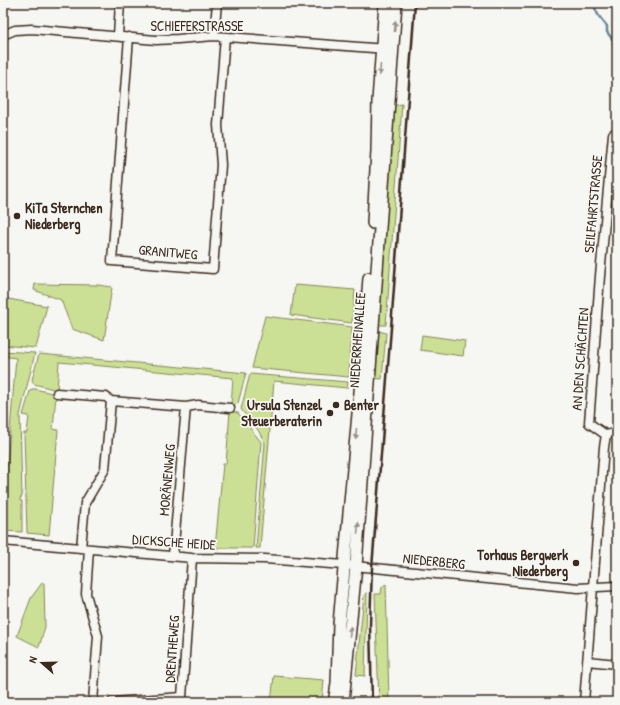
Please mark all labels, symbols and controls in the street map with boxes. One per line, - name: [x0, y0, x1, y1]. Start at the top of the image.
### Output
- street label: SCHIEFERSTRASSE: [150, 16, 244, 35]
- one-way arrow: [391, 20, 398, 32]
- one-way arrow: [377, 64, 384, 76]
- street label: SEILFAHRTSTRASSE: [579, 154, 606, 254]
- place label: KiTa Sternchen Niederberg: [25, 198, 102, 235]
- marker: KiTa Sternchen Niederberg: [12, 211, 22, 221]
- street label: GRANITWEG: [138, 239, 198, 264]
- street label: NIEDERRHEINALLEE: [344, 292, 369, 388]
- street label: AN DEN SCHÄCHTEN: [566, 307, 593, 411]
- place label: Ursula Stenzel Steuerberaterin: [241, 395, 322, 430]
- place label: Benter: [344, 395, 379, 414]
- marker: Benter: [331, 400, 341, 410]
- marker: Ursula Stenzel Steuerberaterin: [325, 408, 335, 418]
- one-way arrow: [352, 428, 359, 440]
- street label: MORÄNENWEG: [154, 443, 179, 517]
- one-way arrow: [355, 522, 362, 534]
- street label: DICKSCHE HEIDE: [132, 529, 217, 554]
- place label: Torhaus Bergwerk Niederberg: [476, 545, 568, 582]
- street label: NIEDERBERG: [402, 548, 466, 573]
- marker: Torhaus Bergwerk Niederberg: [571, 558, 581, 568]
- street label: DRENTHEWEG: [160, 614, 183, 683]
- one-way arrow: [346, 626, 353, 638]
- north arrow: [22, 643, 62, 683]
- text: N: [25, 654, 40, 665]

